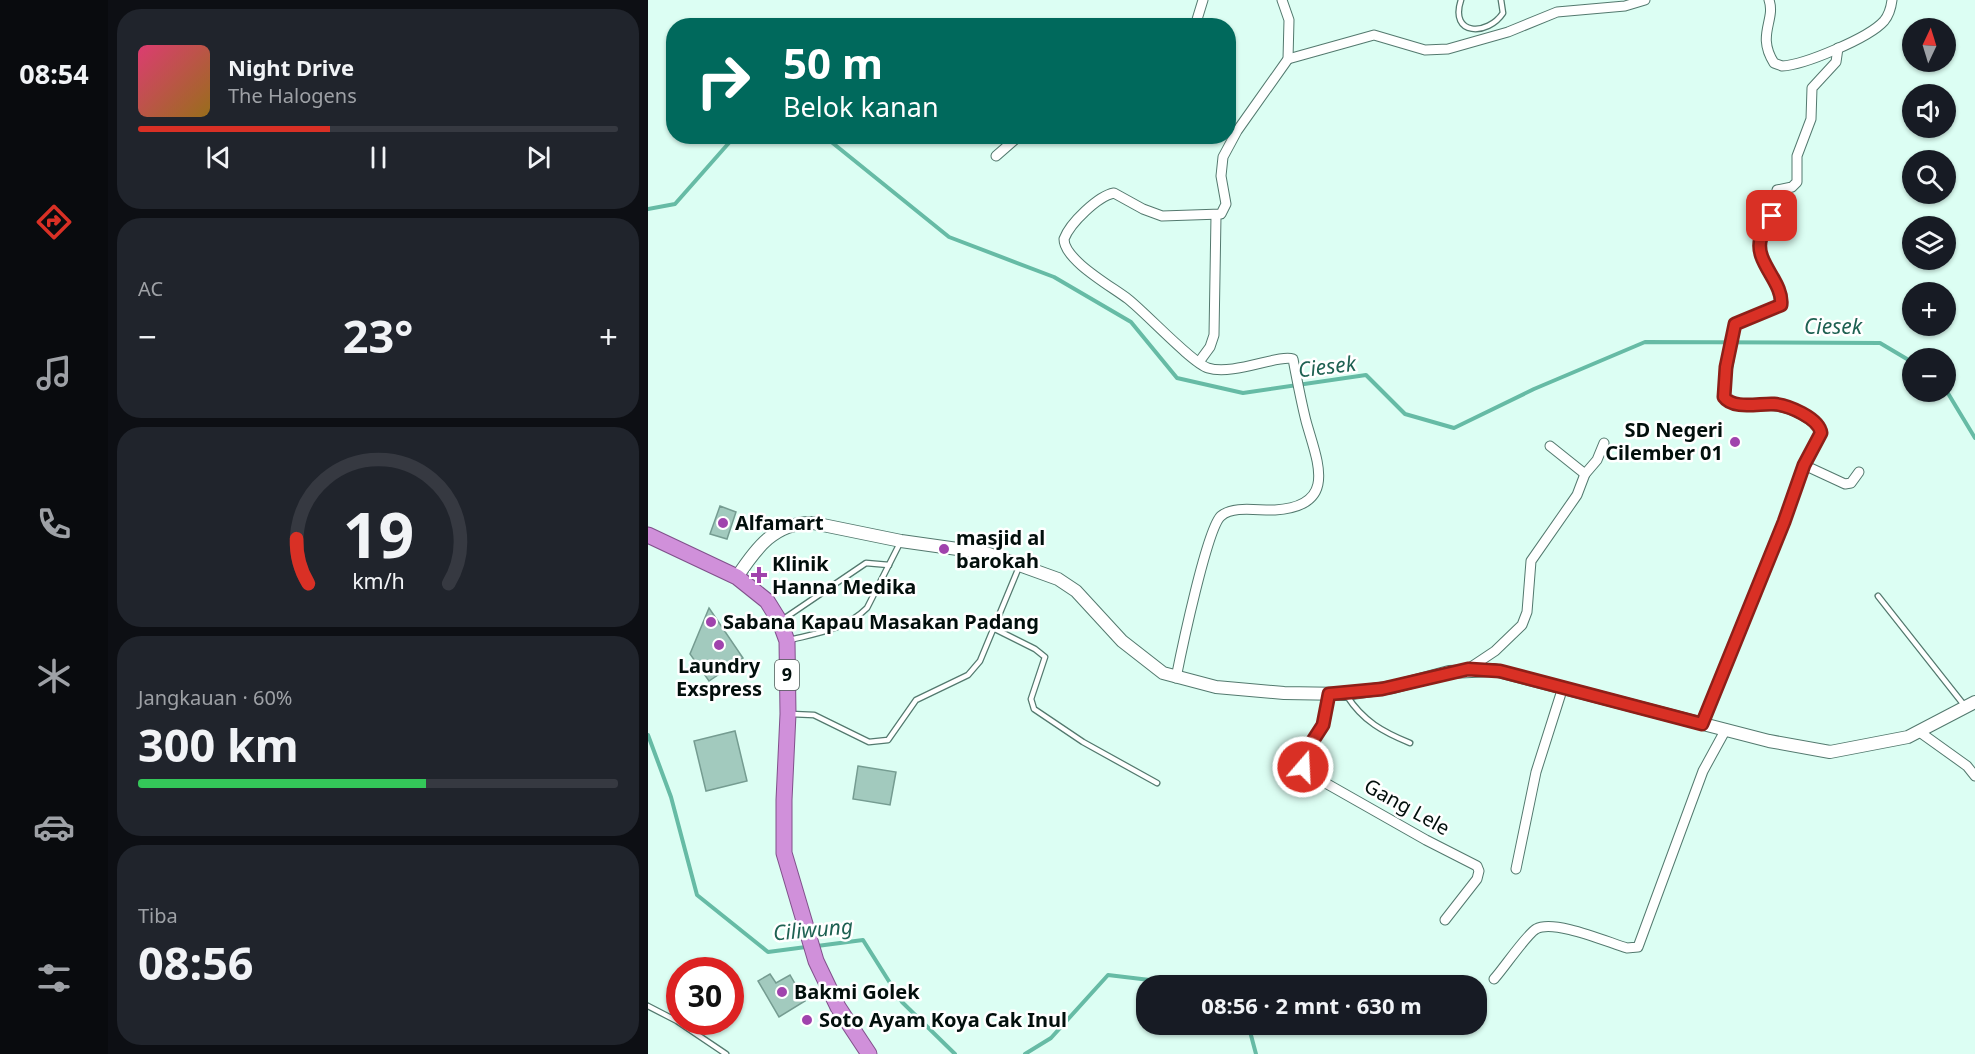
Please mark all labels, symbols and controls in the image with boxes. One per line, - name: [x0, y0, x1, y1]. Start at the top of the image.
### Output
- north arrow: [1902, 18, 1956, 72]
- map controls: [1902, 18, 1956, 402]
- text: 50 m: [783, 34, 883, 91]
- icon: right: [684, 42, 762, 120]
- text: Night Drive: [228, 52, 354, 82]
- text: 08:54: [19, 55, 89, 92]
- text: The Halogens: [228, 82, 357, 109]
- button: sound: [1902, 84, 1956, 138]
- text: Belok kanan: [783, 88, 939, 125]
- icon: previous: [202, 141, 235, 174]
- icon: pause: [362, 141, 395, 174]
- icon: next: [522, 141, 555, 174]
- button: search: [1902, 150, 1956, 204]
- pin: [1746, 190, 1797, 241]
- icon: arrive: [1755, 199, 1788, 232]
- icon: directions: [33, 201, 75, 243]
- button: layers: [1902, 216, 1956, 270]
- text: AC: [138, 275, 163, 302]
- button: +: [1902, 282, 1956, 336]
- text: 23°: [343, 305, 413, 366]
- water label: Ciesek: [1804, 312, 1864, 340]
- text: −: [138, 314, 157, 359]
- text: +: [599, 314, 618, 359]
- water label: Ciesek: [1296, 348, 1359, 383]
- button: −: [1902, 348, 1956, 402]
- icon: music: [33, 352, 75, 394]
- place label: SD Negeri Cilember 01: [1605, 416, 1723, 466]
- marker: SD Negeri Cilember 01: [1728, 435, 1742, 449]
- text: 19: [342, 491, 414, 576]
- icon: phone: [33, 503, 75, 545]
- place label: Alfamart: [735, 509, 824, 536]
- marker: Alfamart: [716, 516, 730, 530]
- place label: masjid al barokah: [956, 524, 1045, 574]
- marker: masjid al barokah: [937, 542, 951, 556]
- place label: Klinik Hanna Medika: [772, 550, 916, 600]
- text: km/h: [352, 566, 404, 595]
- marker: Klinik Hanna Medika: [750, 566, 768, 584]
- place label: Sabana Kapau Masakan Padang: [723, 608, 1039, 635]
- marker: Sabana Kapau Masakan Padang: [704, 615, 718, 629]
- marker: Laundry Exspress: [712, 638, 726, 652]
- place label: Laundry Exspress: [676, 652, 762, 702]
- icon: climate: [33, 655, 75, 697]
- road number: 9: [775, 660, 799, 690]
- text: Jangkauan · 60%: [138, 684, 292, 711]
- text: 300 km: [138, 714, 299, 775]
- position arrow: [1271, 735, 1335, 799]
- street label: Gang Lele: [1360, 772, 1455, 841]
- icon: car: [33, 806, 75, 848]
- text: Tiba: [138, 902, 178, 929]
- water label: Ciliwung: [772, 912, 854, 946]
- text: 08:56: [138, 932, 254, 993]
- icon: filters: [33, 957, 75, 999]
- speed limit sign: 30: [666, 957, 744, 1035]
- place label: Bakmi Golek: [794, 978, 920, 1005]
- marker: Bakmi Golek: [775, 985, 789, 999]
- text: 08:56 · 2 mnt · 630 m: [1201, 990, 1422, 1020]
- place label: Soto Ayam Koya Cak Inul: [819, 1006, 1067, 1033]
- marker: Soto Ayam Koya Cak Inul: [800, 1013, 814, 1027]

